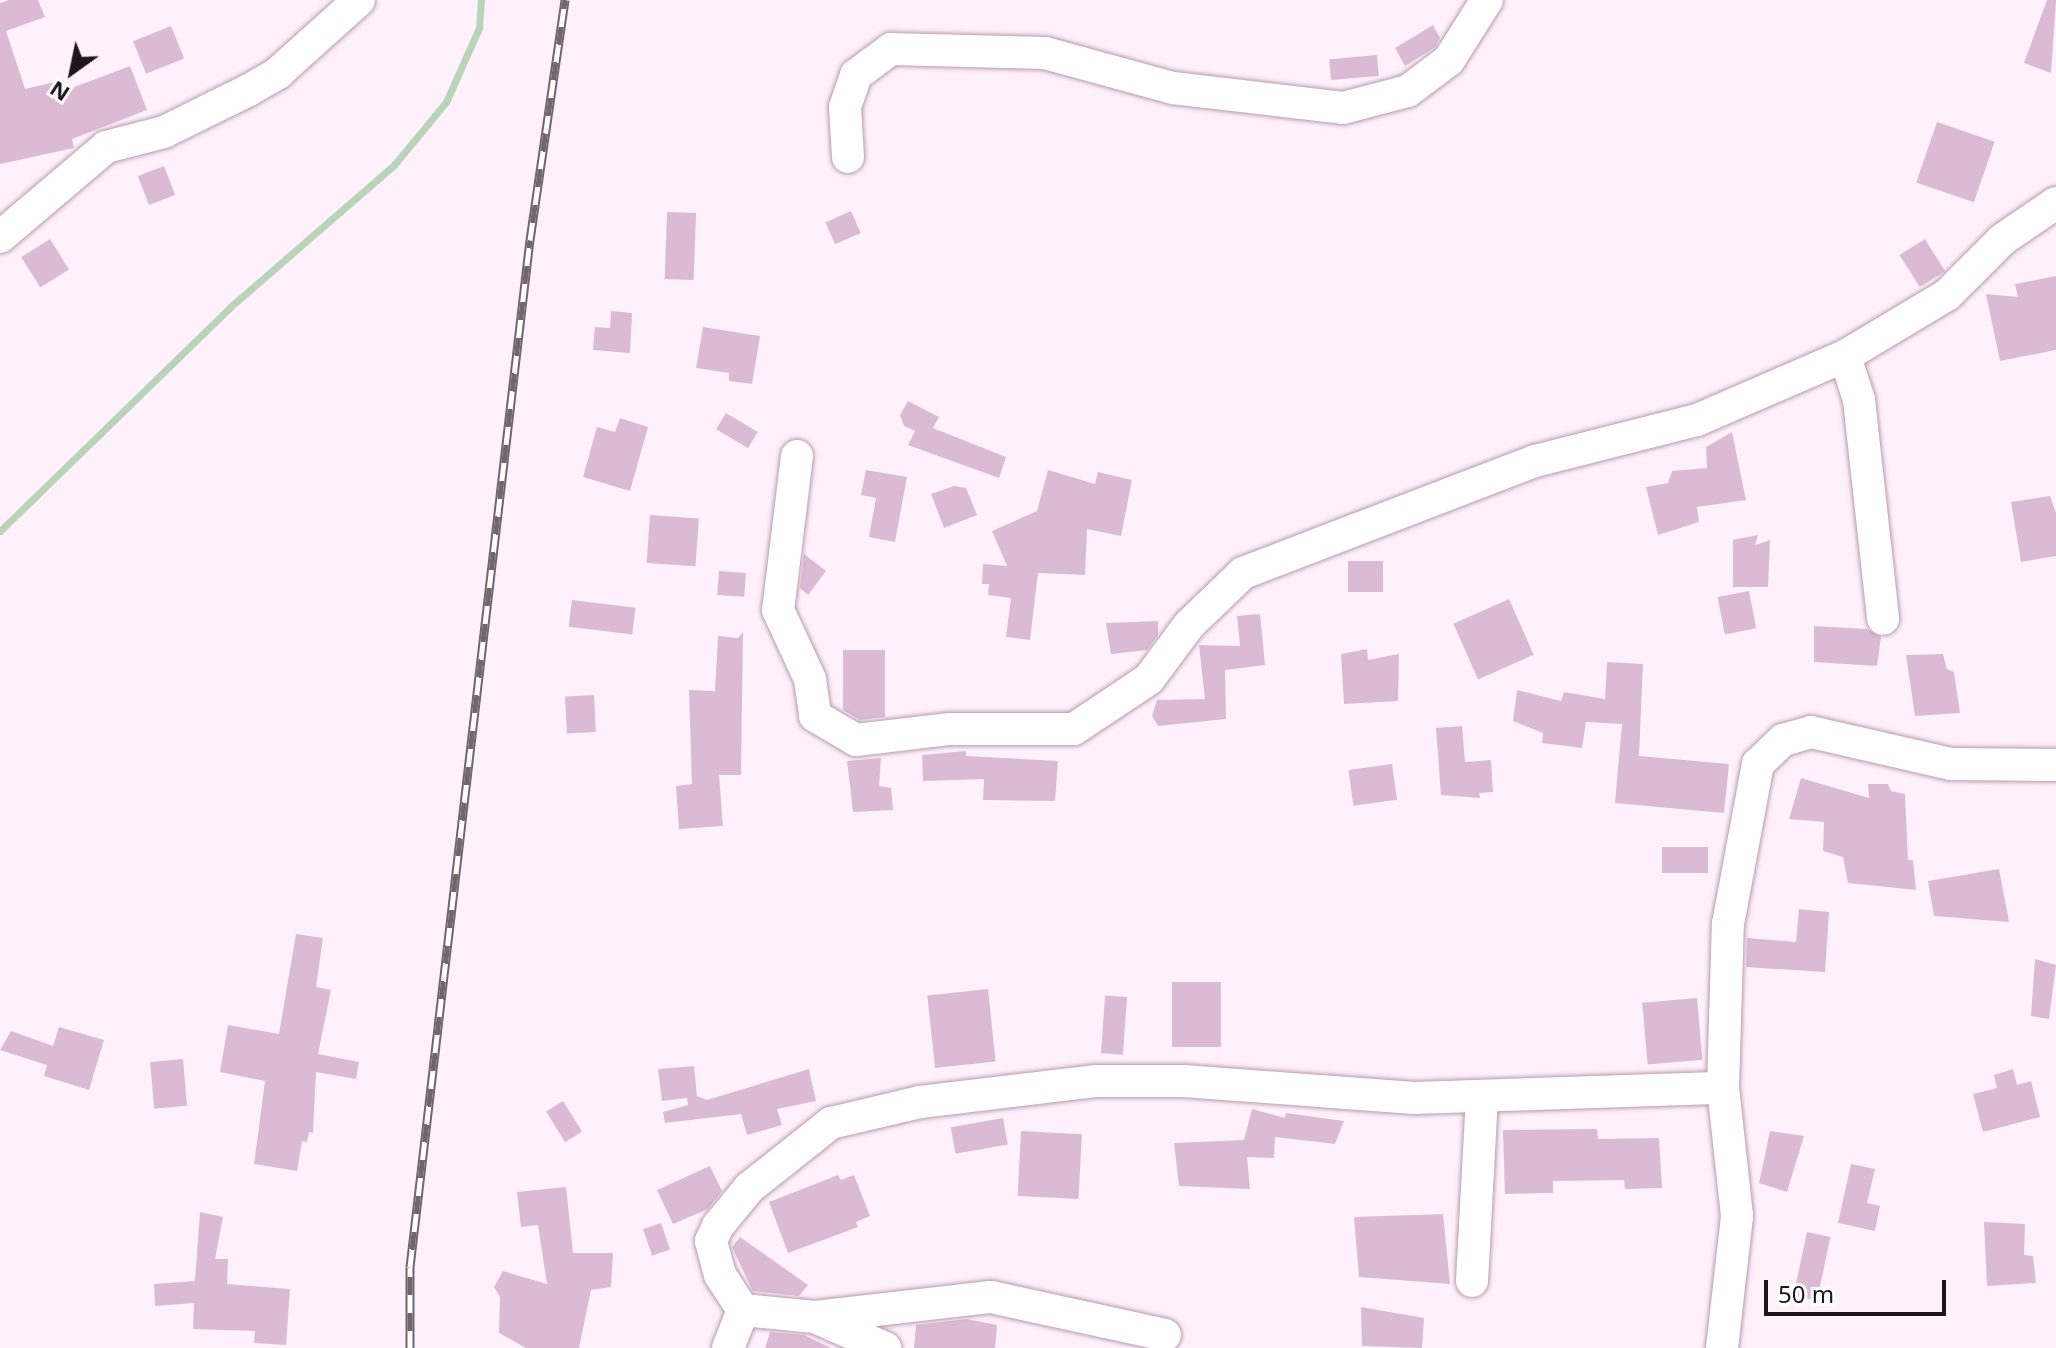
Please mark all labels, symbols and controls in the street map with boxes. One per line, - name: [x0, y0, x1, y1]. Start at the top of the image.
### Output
- north arrow: [32, 32, 112, 112]
- text: N: [43, 75, 75, 110]
- scale bar: [1768, 1264, 1950, 1314]
- text: 50 m: [1778, 1277, 1834, 1310]

